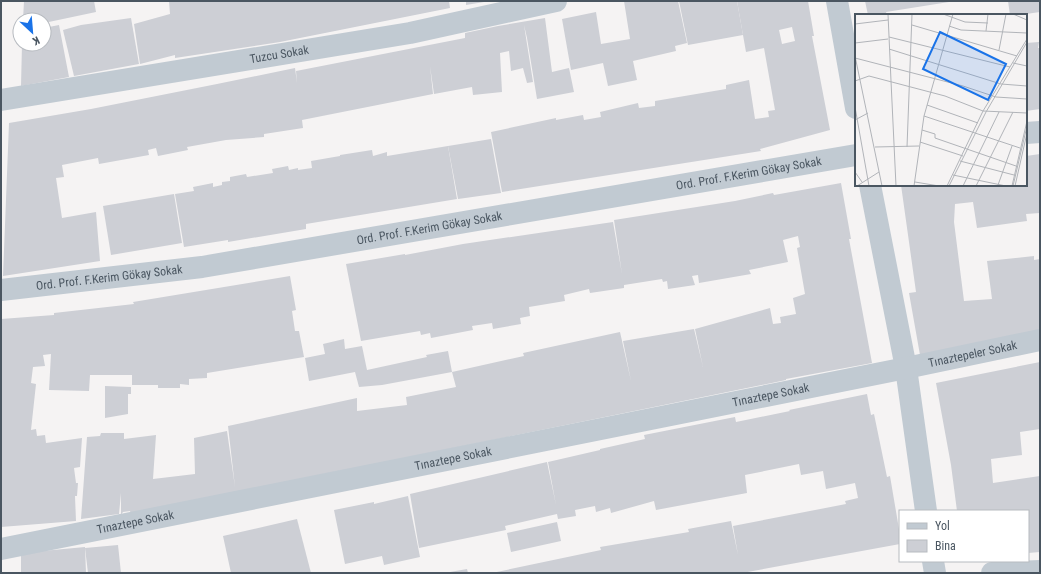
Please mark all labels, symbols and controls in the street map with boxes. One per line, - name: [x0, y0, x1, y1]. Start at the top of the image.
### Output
- north arrow: [12, 12, 52, 52]
- inset map: [855, 14, 1027, 186]
- text: K: [30, 33, 42, 48]
- street label: Tuzcu Sokak: [249, 43, 310, 66]
- street label: Ord. Prof. F.Kerim Gökay Sokak: [675, 154, 823, 193]
- street label: Ord. Prof. F.Kerim Gökay Sokak: [356, 209, 504, 247]
- street label: Ord. Prof. F.Kerim Gökay Sokak: [35, 262, 184, 293]
- street label: Tınaztepeler Sokak: [927, 338, 1019, 370]
- street label: Tınaztepe Sokak: [731, 380, 811, 410]
- street label: Tınaztepe Sokak: [413, 444, 493, 473]
- street label: Tınaztepe Sokak: [96, 507, 176, 537]
- legend: [899, 510, 1029, 562]
- text: Yol: [935, 519, 950, 533]
- text: Bina: [935, 539, 956, 553]

